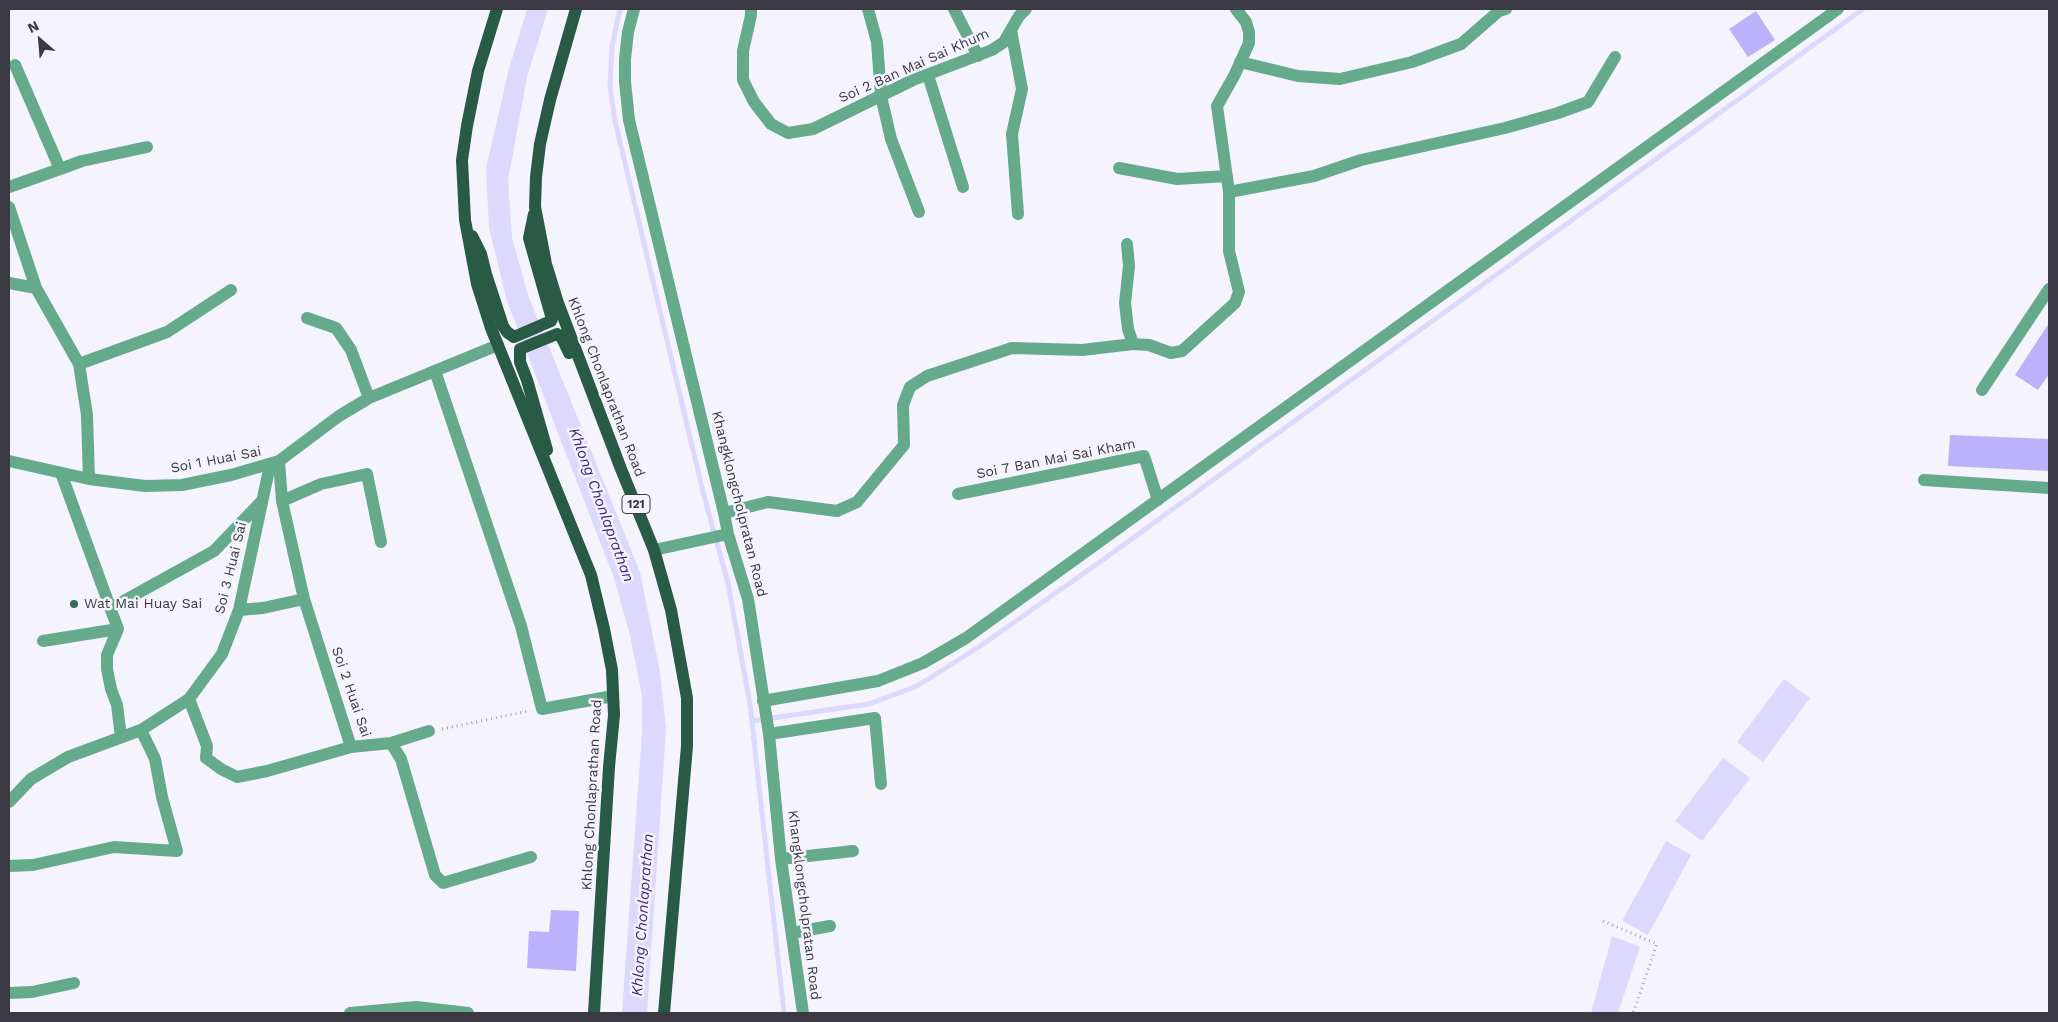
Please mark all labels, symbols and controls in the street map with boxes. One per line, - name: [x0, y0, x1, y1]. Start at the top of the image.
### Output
- north arrow: [15, 15, 65, 65]
- text: N: [25, 17, 41, 36]
- street label: Soi 2 Ban Mai Sai Khum: [836, 25, 992, 107]
- street label: Khlong Chonlaprathan Road: [564, 295, 648, 479]
- street label: Khangklongcholpratan Road: [708, 409, 770, 599]
- water label: Khlong Chonlaprathan: [565, 425, 637, 585]
- street label: Soi 7 Ban Mai Sai Kham: [975, 435, 1137, 483]
- street label: Soi 1 Huai Sai: [169, 443, 263, 477]
- road number: 121: [622, 494, 650, 514]
- street label: Soi 3 Huai Sai: [211, 520, 251, 616]
- place label: Wat Mai Huay Sai: [84, 596, 202, 612]
- marker: Wat Mai Huay Sai: [68, 598, 80, 610]
- street label: Soi 2 Huai Sai: [328, 645, 374, 739]
- street label: Khlong Chonlaprathan Road: [579, 699, 605, 891]
- street label: Khangklongcholpratan Road: [784, 809, 824, 1001]
- water label: Khlong Chonlaprathan: [628, 833, 658, 997]

